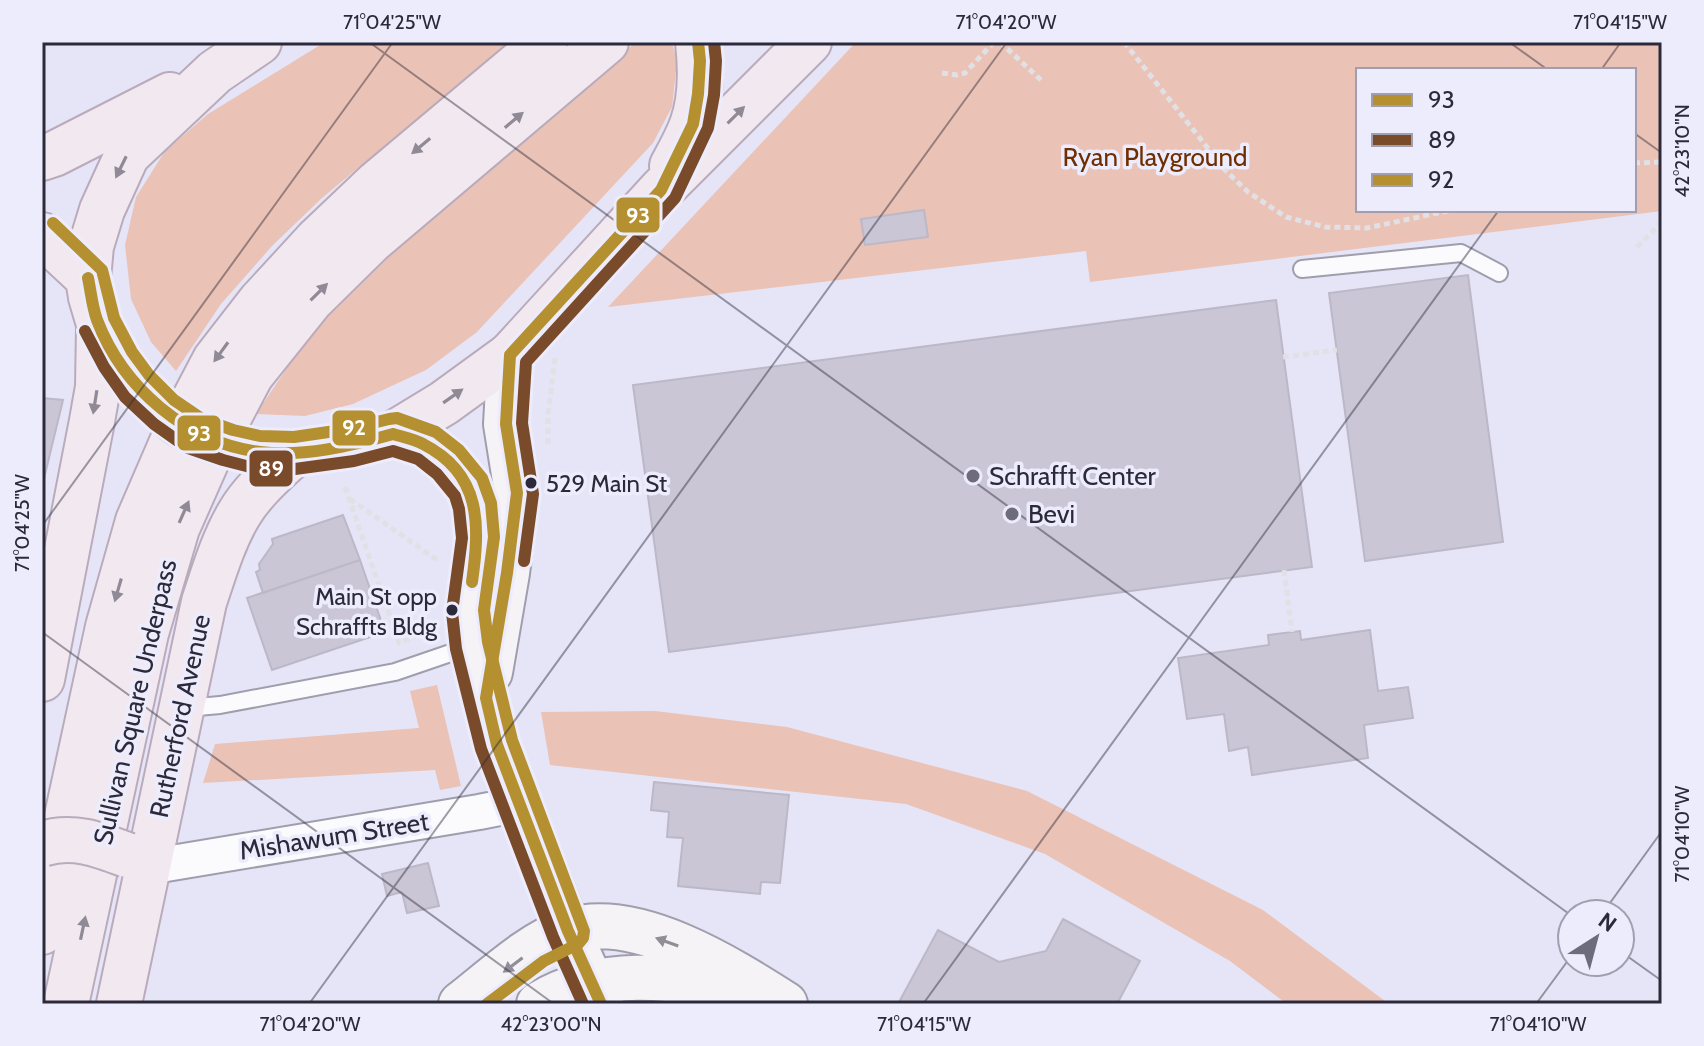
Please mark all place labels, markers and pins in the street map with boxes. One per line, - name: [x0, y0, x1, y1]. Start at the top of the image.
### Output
- place label: Schrafft Center: [989, 460, 1157, 492]
- marker: Schrafft Center: [964, 467, 982, 485]
- place label: 529 Main St: [546, 469, 667, 498]
- marker: 529 Main St: [523, 475, 539, 491]
- place label: Bevi: [1028, 498, 1075, 530]
- marker: Bevi: [1003, 505, 1021, 523]
- place label: Main St opp Schraffts Bldg: [296, 582, 438, 641]
- marker: Main St opp Schraffts Bldg: [444, 602, 460, 618]

